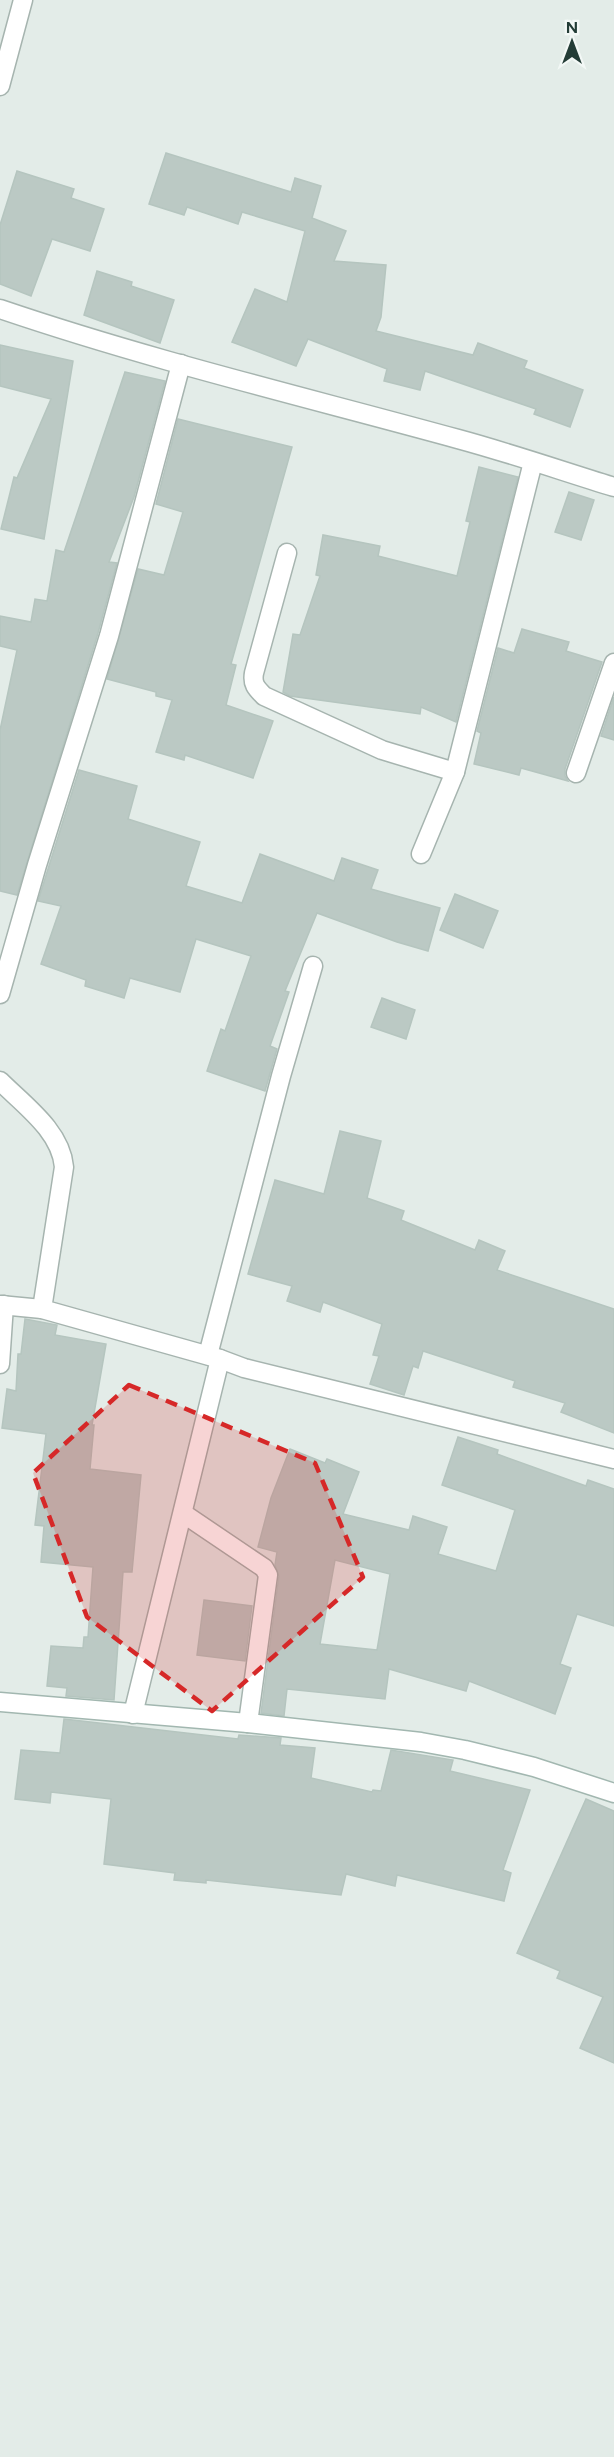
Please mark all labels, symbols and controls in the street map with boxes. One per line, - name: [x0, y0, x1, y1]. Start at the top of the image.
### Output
- north arrow: [542, 12, 602, 72]
- text: N: [566, 18, 578, 37]

